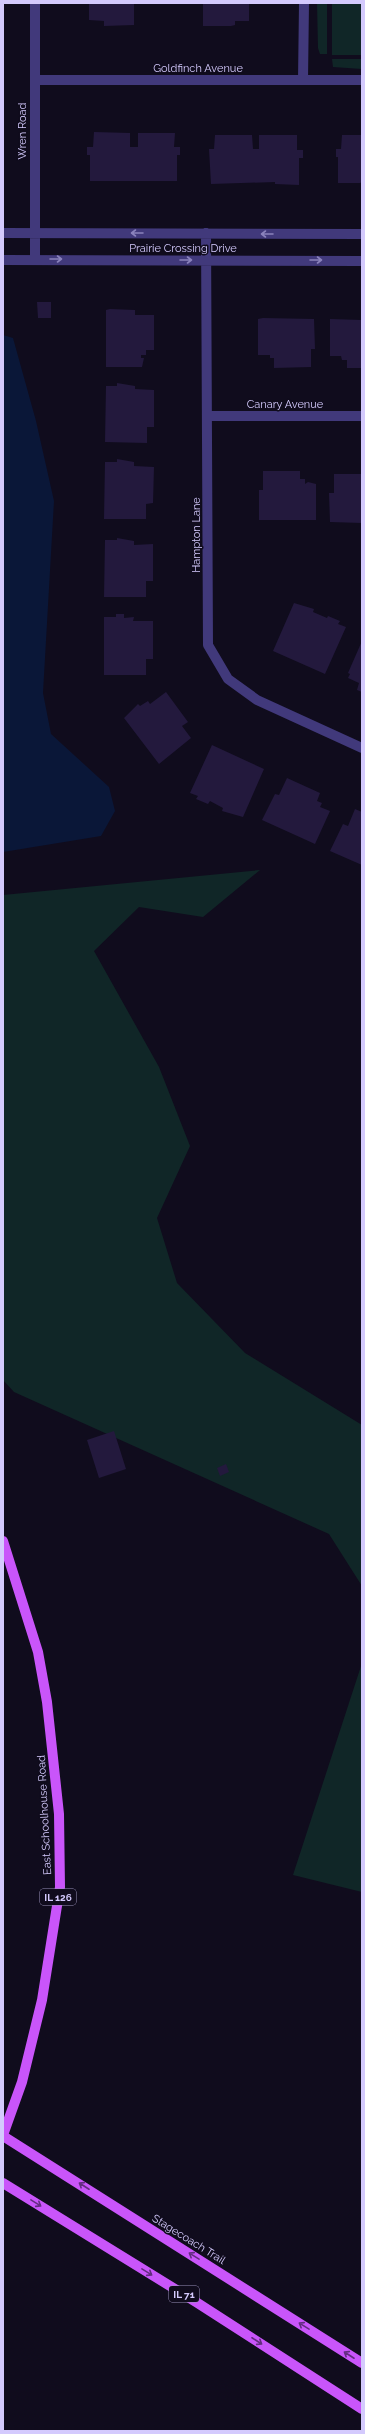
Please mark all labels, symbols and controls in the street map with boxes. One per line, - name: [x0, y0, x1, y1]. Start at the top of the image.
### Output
- street label: Goldfinch Avenue: [153, 62, 243, 75]
- street label: Wren Road: [16, 102, 29, 159]
- one-way arrow: [131, 229, 144, 237]
- one-way arrow: [261, 230, 274, 238]
- street label: Prairie Crossing Drive: [129, 242, 237, 255]
- one-way arrow: [49, 255, 62, 263]
- one-way arrow: [179, 256, 192, 264]
- one-way arrow: [309, 256, 322, 264]
- street label: Canary Avenue: [247, 398, 324, 411]
- street label: Hampton Lane: [190, 497, 203, 573]
- street label: East Schoolhouse Road: [35, 1755, 54, 1875]
- road number: IL 126: [40, 1889, 76, 1905]
- one-way arrow: [79, 2182, 90, 2191]
- one-way arrow: [30, 2200, 42, 2208]
- street label: Stagecoach Trail: [150, 2212, 228, 2267]
- one-way arrow: [189, 2252, 200, 2260]
- one-way arrow: [141, 2268, 153, 2276]
- road number: IL 71: [169, 2286, 199, 2302]
- one-way arrow: [299, 2322, 310, 2330]
- one-way arrow: [251, 2337, 262, 2345]
- one-way arrow: [344, 2351, 355, 2359]

